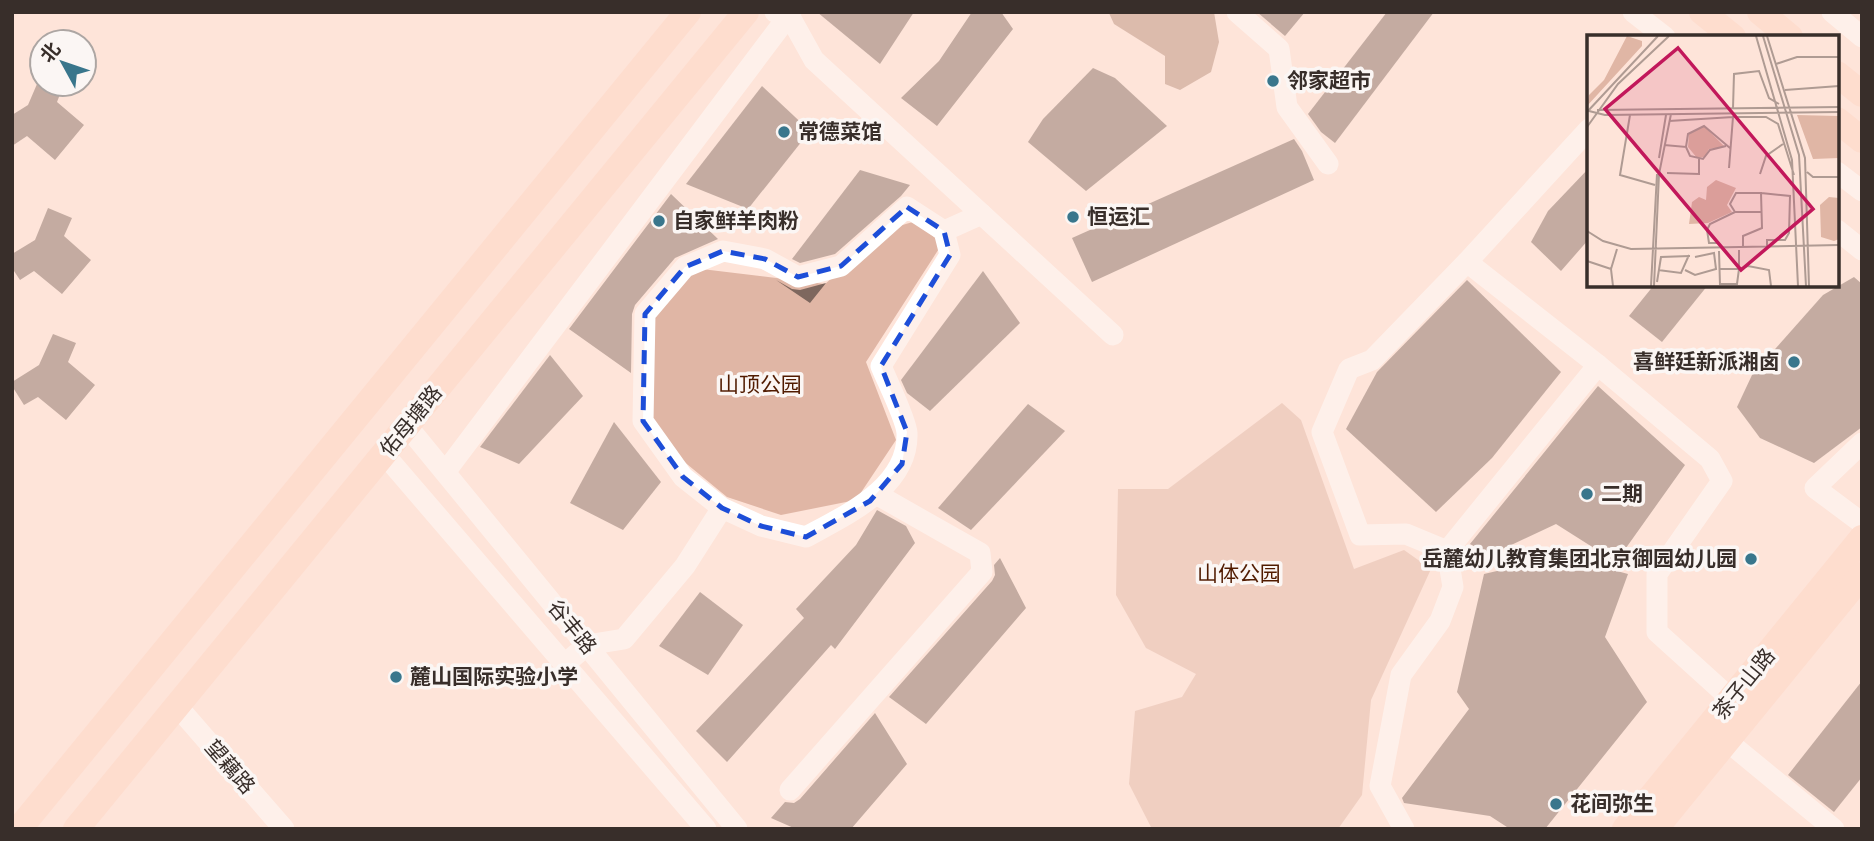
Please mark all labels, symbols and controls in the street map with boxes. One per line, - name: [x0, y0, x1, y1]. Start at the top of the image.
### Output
- north arrow: [28, 28, 98, 98]
- inset map: [1587, 35, 1839, 287]
- text: 北: [35, 37, 66, 68]
- place label: 邻家超市: [1287, 67, 1371, 95]
- marker: 邻家超市: [1265, 73, 1281, 89]
- place label: 常德菜馆: [798, 118, 882, 146]
- marker: 常德菜馆: [776, 124, 792, 140]
- place label: 恒运汇: [1087, 203, 1150, 231]
- place label: 自家鲜羊肉粉: [673, 207, 799, 235]
- marker: 恒运汇: [1065, 209, 1081, 225]
- marker: 自家鲜羊肉粉: [651, 213, 667, 229]
- place label: 喜鲜廷新派湘卤: [1633, 348, 1780, 376]
- marker: 喜鲜廷新派湘卤: [1786, 354, 1802, 370]
- park label: 山顶公园: [718, 371, 802, 399]
- street label: 佑母塘路: [374, 380, 448, 462]
- place label: 二期: [1601, 480, 1643, 508]
- marker: 二期: [1579, 486, 1595, 502]
- place label: 岳麓幼儿教育集团北京御园幼儿园: [1422, 545, 1737, 573]
- marker: 岳麓幼儿教育集团北京御园幼儿园: [1743, 551, 1759, 567]
- park label: 山体公园: [1197, 560, 1281, 588]
- street label: 谷丰路: [541, 594, 603, 660]
- street label: 茶子山路: [1707, 643, 1781, 725]
- place label: 麓山国际实验小学: [410, 663, 578, 691]
- marker: 麓山国际实验小学: [388, 669, 404, 685]
- street label: 望藕路: [199, 734, 261, 800]
- place label: 花间弥生: [1570, 790, 1654, 818]
- marker: 花间弥生: [1548, 796, 1564, 812]

